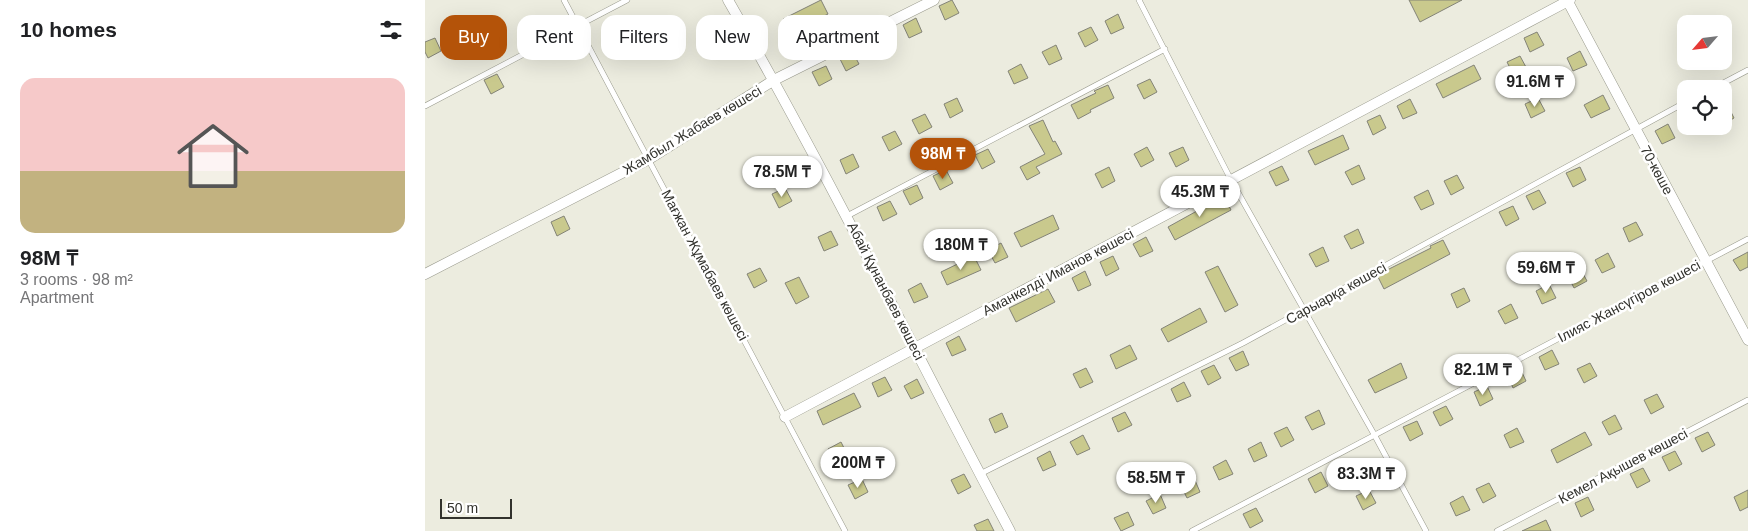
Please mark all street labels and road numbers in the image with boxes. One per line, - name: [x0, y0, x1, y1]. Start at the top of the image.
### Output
- street label: Жамбыл Жабаев көшесі: [620, 82, 764, 178]
- street label: 70-көше: [1637, 143, 1677, 197]
- street label: Мағжан Жұмабаев көшесі: [658, 187, 752, 343]
- street label: Абай Құнанбаев көшесі: [844, 219, 928, 363]
- street label: Аманкелді Иманов көшесі: [980, 225, 1136, 319]
- street label: Ілияс Жансүгіров көшесі: [1555, 257, 1703, 345]
- street label: Сарыарқа көшесі: [1283, 259, 1389, 327]
- street label: Кемел Ақышев көшесі: [1556, 425, 1690, 507]

